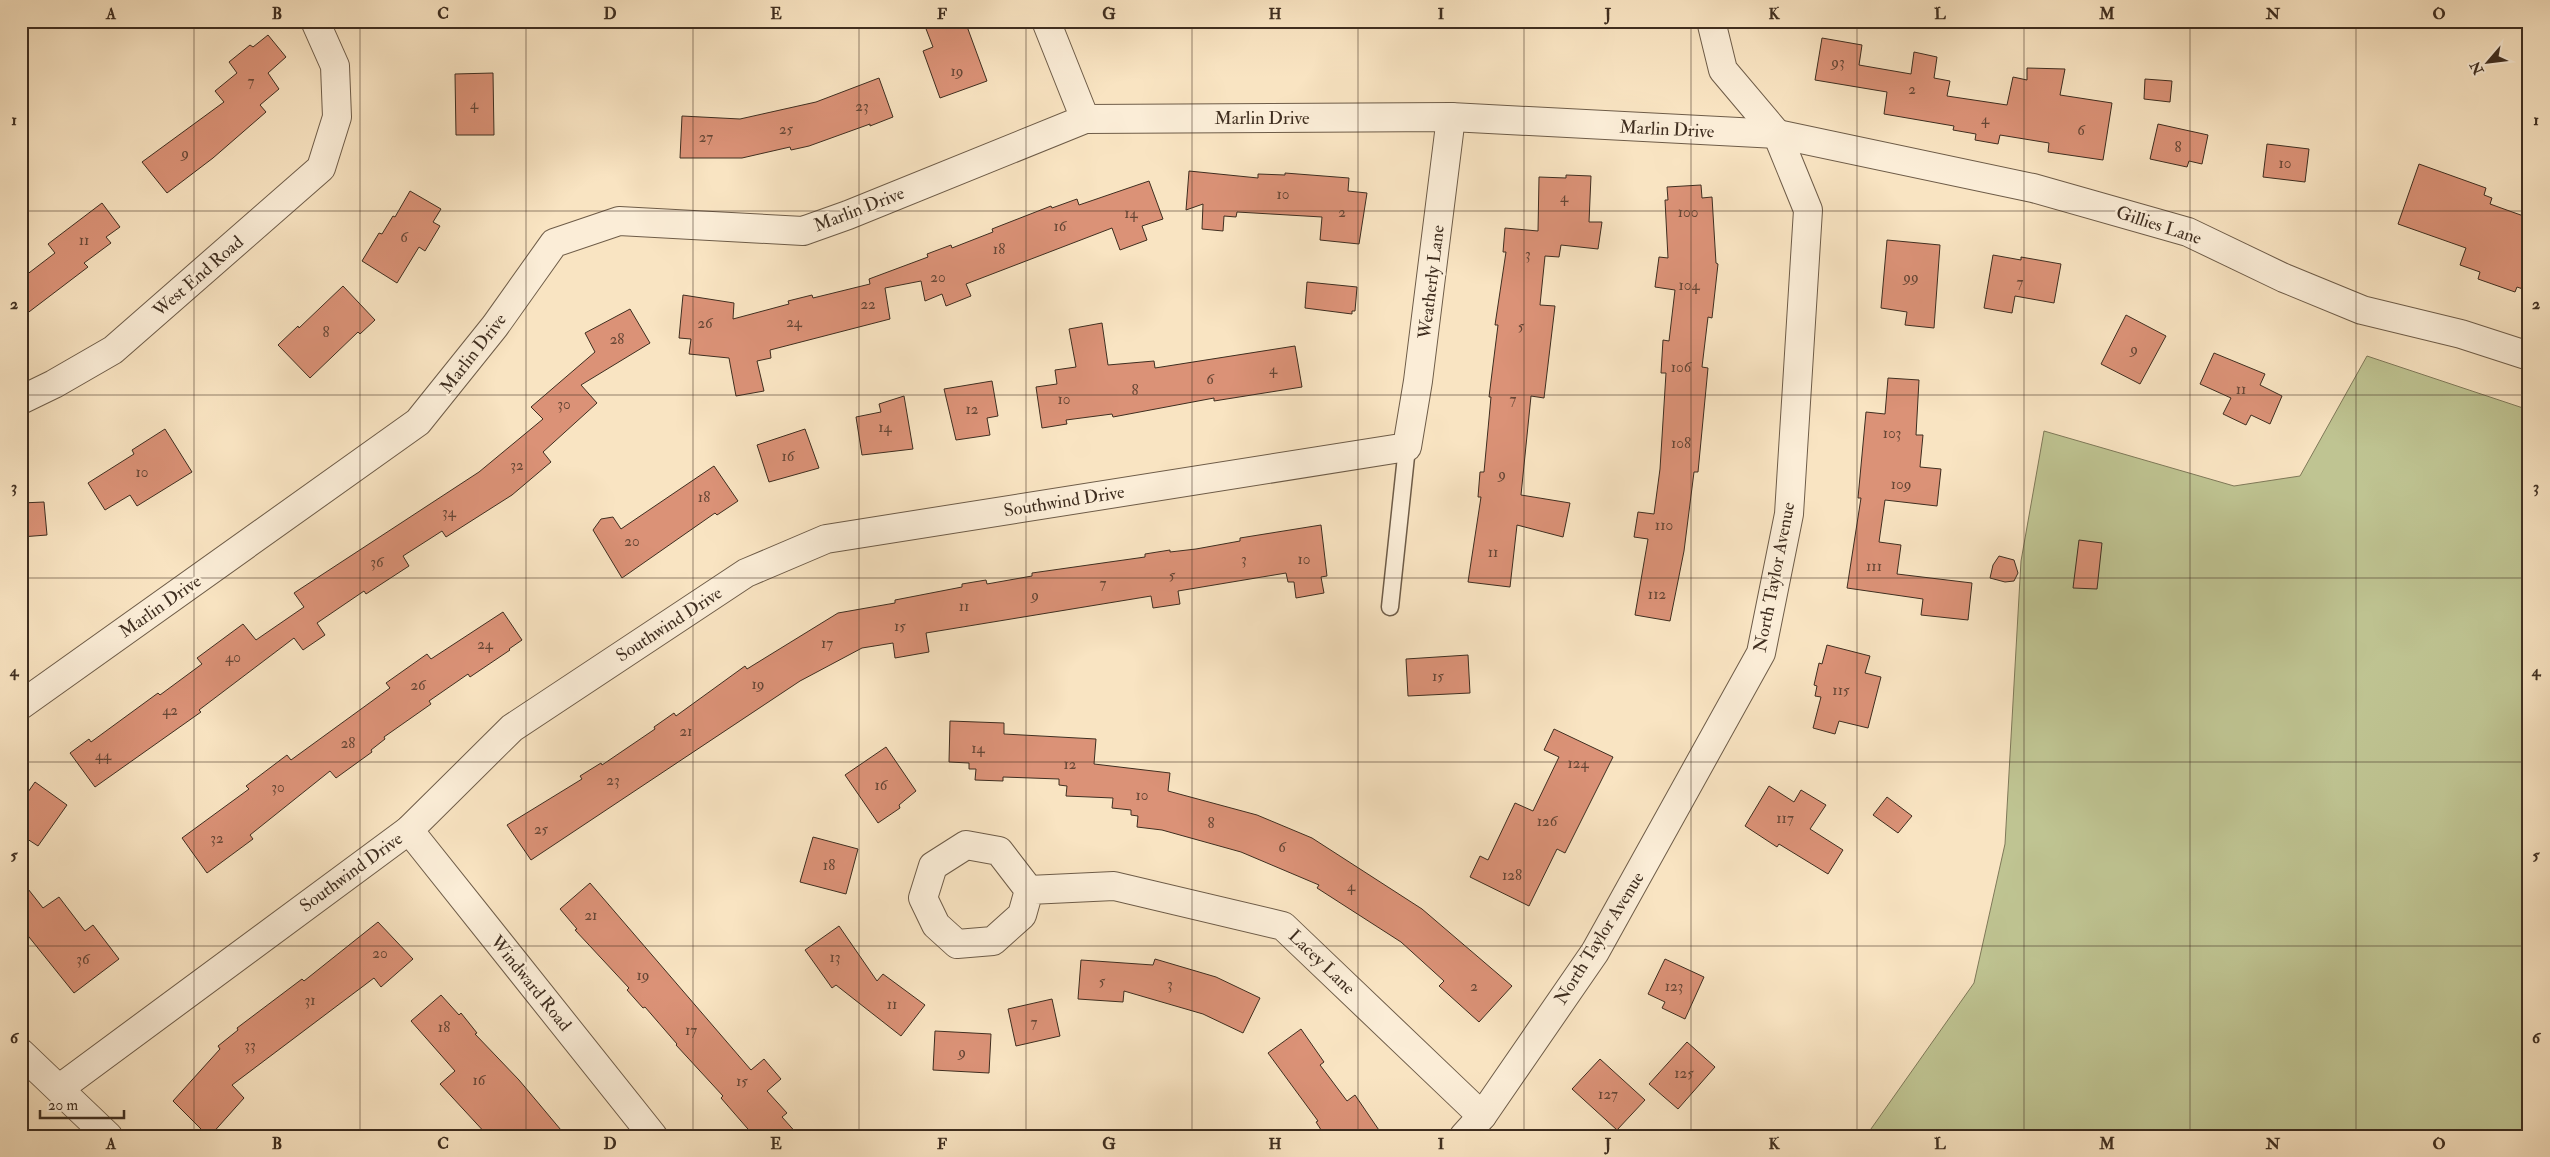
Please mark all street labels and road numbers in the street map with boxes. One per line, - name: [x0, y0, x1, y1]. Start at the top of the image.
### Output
- street label: Marlin Drive: [1214, 107, 1310, 130]
- street label: Marlin Drive: [1619, 116, 1715, 143]
- street label: Marlin Drive: [811, 182, 908, 237]
- street label: Gillies Lane: [2113, 201, 2205, 250]
- street label: Weatherly Lane: [1413, 223, 1450, 341]
- street label: West End Road: [148, 231, 248, 323]
- street label: Marlin Drive: [435, 308, 512, 398]
- street label: Southwind Drive: [1002, 481, 1127, 522]
- street label: North Taylor Avenue: [1749, 500, 1800, 654]
- street label: Marlin Drive: [115, 569, 206, 643]
- street label: Southwind Drive: [612, 581, 727, 667]
- street label: Southwind Drive: [295, 827, 408, 918]
- street label: North Taylor Avenue: [1549, 867, 1650, 1009]
- street label: Lacey Lane: [1283, 925, 1360, 1000]
- street label: Windward Road: [484, 930, 576, 1036]

